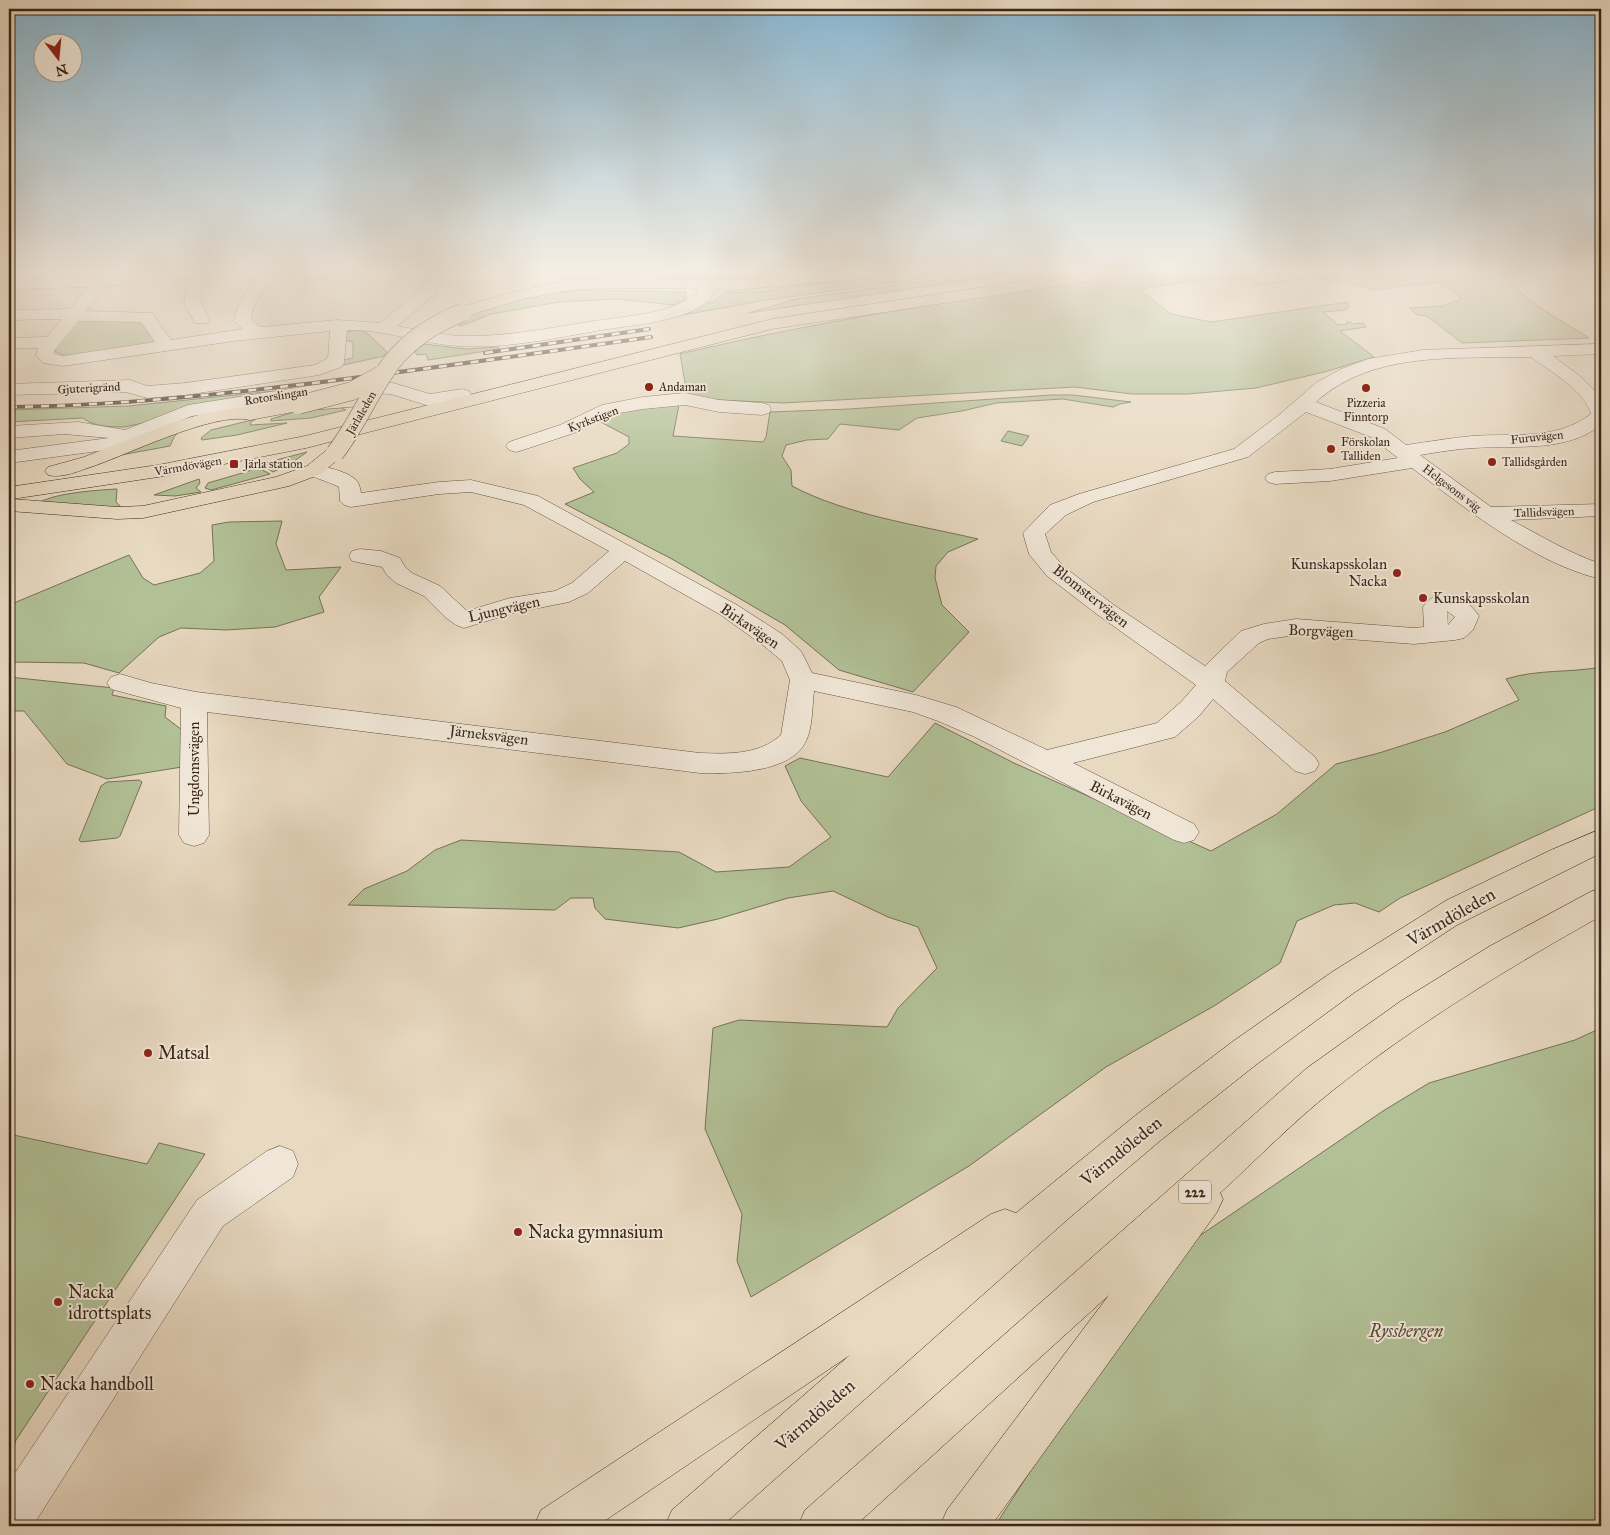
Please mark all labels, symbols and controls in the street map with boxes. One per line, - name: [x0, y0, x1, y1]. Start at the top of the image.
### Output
- north arrow: [32, 32, 82, 82]
- text: N: [53, 60, 69, 80]
- street label: Gjuterigränd: [57, 379, 121, 398]
- place label: Andaman: [658, 380, 707, 394]
- marker: Andaman: [643, 381, 655, 393]
- marker: Pizzeria Finntorp: [1360, 382, 1372, 394]
- street label: Rotorslingan: [243, 384, 309, 409]
- street label: Järlaleden: [342, 388, 380, 440]
- place label: Pizzeria Finntorp: [1344, 396, 1388, 424]
- street label: Kyrkstigen: [566, 403, 621, 436]
- street label: Furuvägen: [1510, 427, 1565, 448]
- place label: Förskolan Talliden: [1341, 435, 1391, 463]
- marker: Förskolan Talliden: [1325, 443, 1337, 455]
- street label: Värmdövägen: [152, 453, 223, 480]
- place label: Tallidsgården: [1502, 455, 1568, 470]
- marker: Tallidsgården: [1486, 456, 1498, 468]
- place label: Järla station: [242, 457, 303, 472]
- marker: Järla station: [228, 458, 240, 470]
- street label: Helgesons väg: [1419, 462, 1484, 516]
- street label: Tallidsvägen: [1513, 504, 1575, 521]
- place label: Kunskapsskolan Nacka: [1290, 555, 1388, 590]
- street label: Blomstervägen: [1049, 561, 1133, 631]
- marker: Kunskapsskolan Nacka: [1391, 567, 1403, 579]
- place label: Kunskapsskolan: [1433, 589, 1530, 607]
- street label: Ljungvägen: [466, 592, 542, 626]
- marker: Kunskapsskolan: [1417, 592, 1429, 604]
- street label: Birkavägen: [717, 600, 783, 652]
- street label: Borgvägen: [1288, 621, 1354, 641]
- street label: Järneksvägen: [446, 721, 529, 750]
- street label: Ungdomsvägen: [185, 722, 203, 816]
- street label: Birkavägen: [1087, 777, 1155, 823]
- street label: Värmdöleden: [1402, 883, 1499, 952]
- place label: Matsal: [158, 1042, 210, 1064]
- marker: Matsal: [142, 1047, 154, 1059]
- street label: Värmdöleden: [1075, 1111, 1166, 1191]
- road number: 222: [1179, 1180, 1211, 1204]
- place label: Nacka gymnasium: [528, 1221, 663, 1244]
- marker: Nacka gymnasium: [512, 1226, 524, 1238]
- place label: Nacka idrottsplats: [68, 1281, 151, 1324]
- marker: Nacka idrottsplats: [52, 1296, 64, 1308]
- park label: Ryssbergen: [1368, 1320, 1444, 1342]
- place label: Nacka handboll: [40, 1373, 154, 1395]
- street label: Värmdöleden: [770, 1374, 860, 1456]
- marker: Nacka handboll: [24, 1378, 36, 1390]

